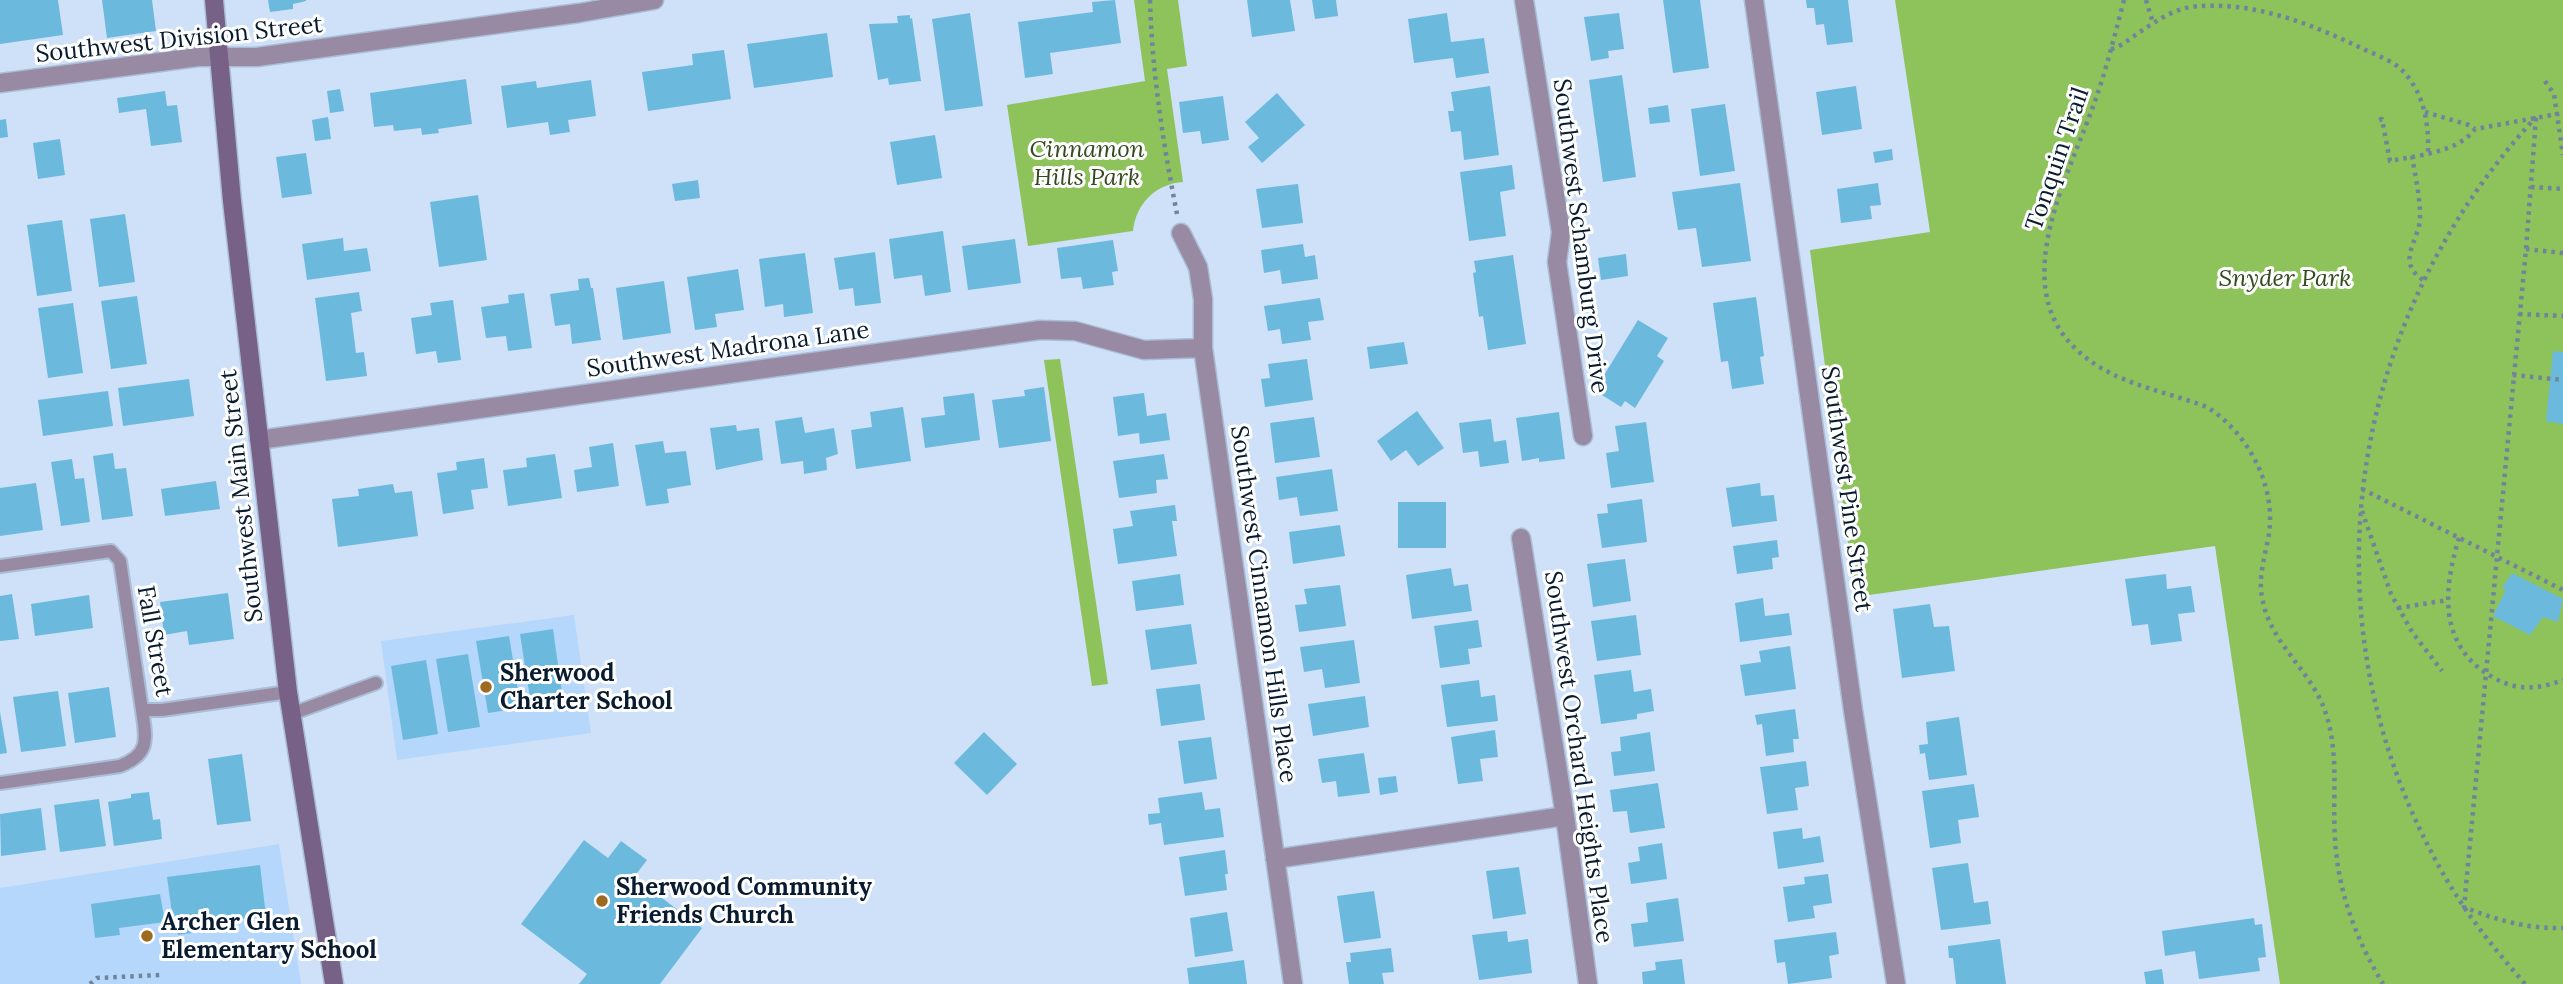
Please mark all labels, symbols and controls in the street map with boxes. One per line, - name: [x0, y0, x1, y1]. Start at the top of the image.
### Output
- street label: Southwest Division Street: [34, 8, 325, 69]
- street label: Southwest Schamburg Drive: [1547, 77, 1616, 395]
- street label: Tonquin Trail: [2018, 83, 2096, 235]
- park label: Cinnamon Hills Park: [1029, 133, 1145, 192]
- park label: Snyder Park: [2218, 262, 2352, 293]
- street label: Southwest Madrona Lane: [585, 313, 871, 384]
- street label: Southwest Pine Street: [1815, 364, 1880, 614]
- street label: Southwest Main Street: [212, 367, 269, 624]
- street label: Southwest Cinnamon Hills Place: [1224, 423, 1305, 785]
- street label: Southwest Orchard Heights Place: [1538, 569, 1621, 945]
- street label: Fall Street: [131, 583, 181, 699]
- place label: Sherwood Charter School: [500, 657, 672, 716]
- marker: Sherwood Charter School: [478, 679, 494, 695]
- place label: Sherwood Community Friends Church: [616, 871, 873, 930]
- marker: Sherwood Community Friends Church: [594, 893, 610, 909]
- place label: Archer Glen Elementary School: [161, 906, 377, 965]
- marker: Archer Glen Elementary School: [139, 928, 155, 944]

